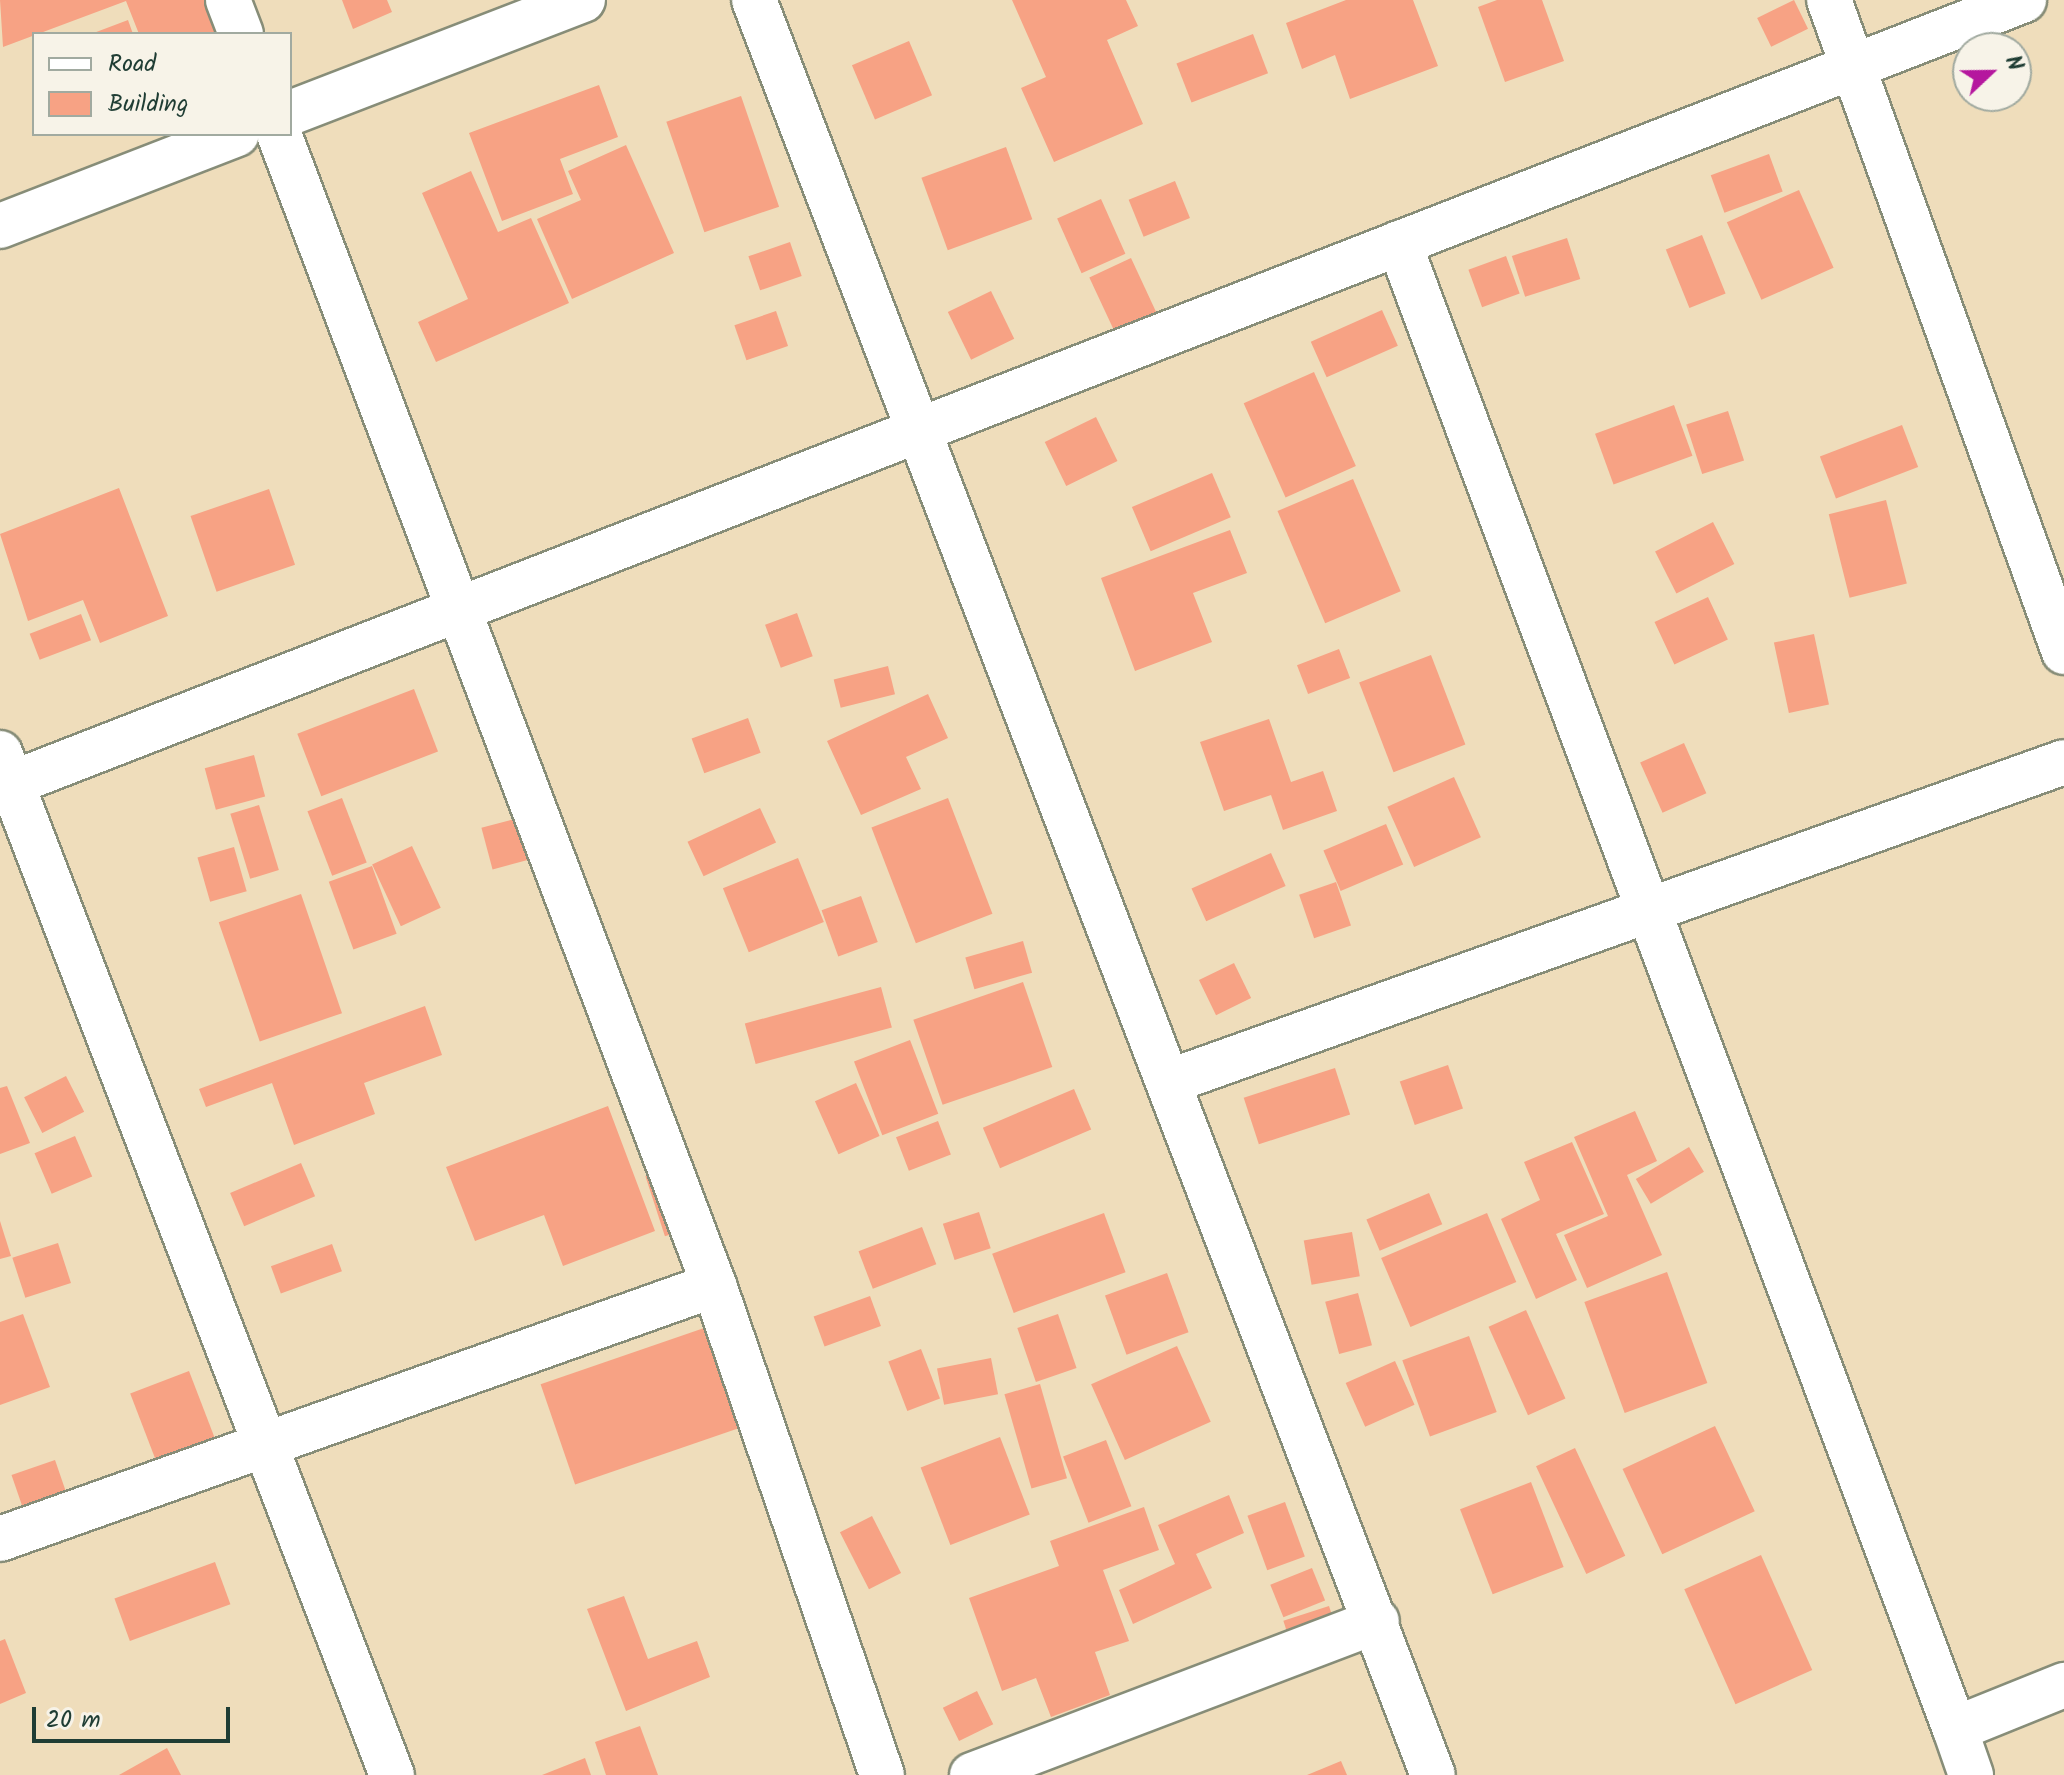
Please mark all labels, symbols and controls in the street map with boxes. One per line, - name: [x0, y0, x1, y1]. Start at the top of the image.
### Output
- legend: [32, 32, 292, 136]
- north arrow: [1952, 32, 2032, 112]
- text: Road: [108, 45, 156, 84]
- text: N: [1994, 51, 2032, 77]
- text: Building: [108, 85, 188, 124]
- scale bar: [36, 1691, 234, 1741]
- text: 20 m: [46, 1701, 101, 1740]

